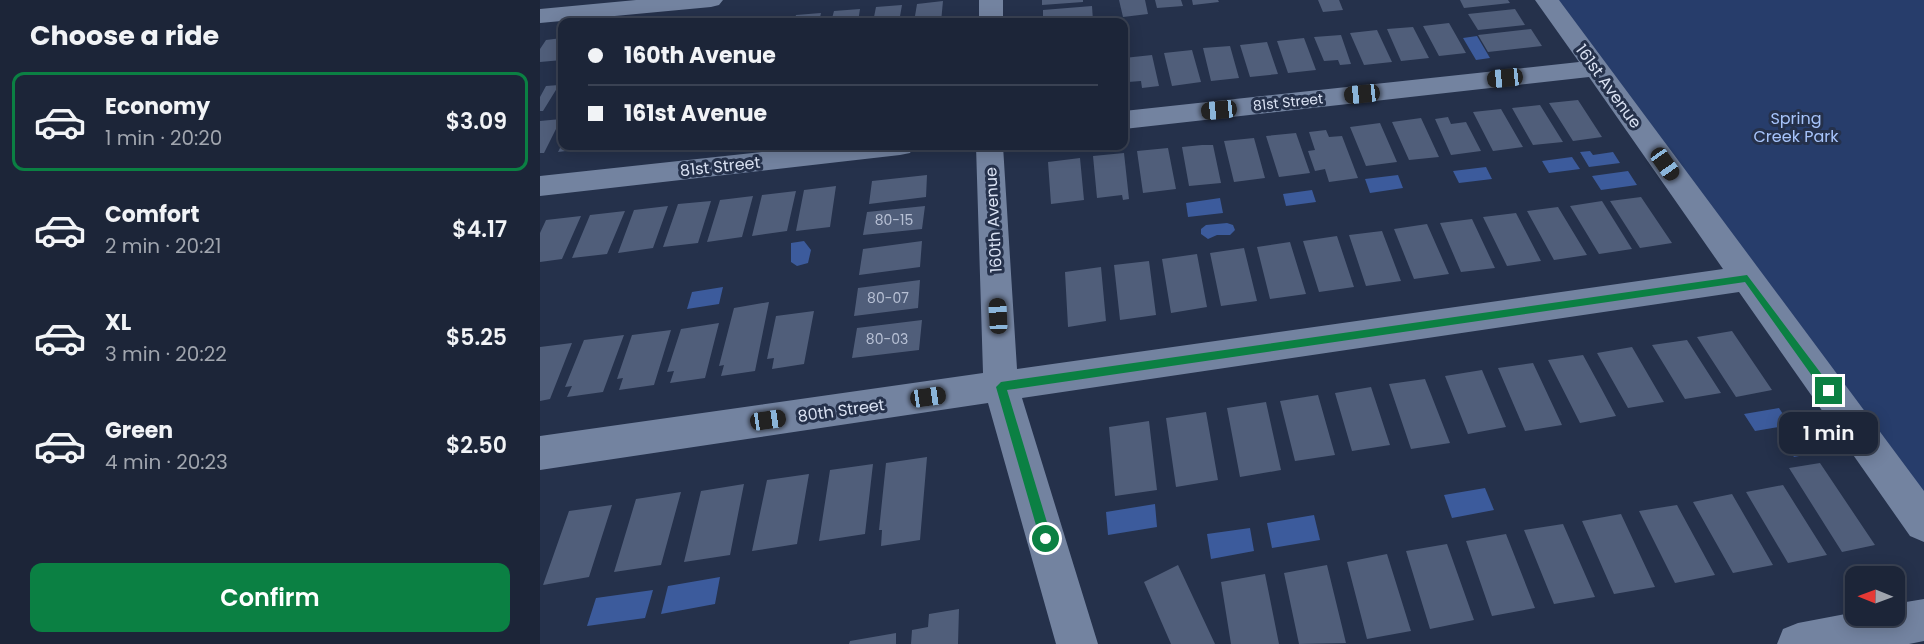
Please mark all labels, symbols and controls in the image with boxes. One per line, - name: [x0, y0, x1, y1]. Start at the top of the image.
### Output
- text: Choose a ride: [30, 17, 219, 54]
- text: 160th Avenue: [624, 40, 776, 71]
- street label: 161st Avenue: [1570, 40, 1647, 133]
- car: [1486, 67, 1524, 89]
- car: [1343, 83, 1381, 105]
- street label: 81st Street: [1252, 88, 1324, 116]
- text: Economy: [105, 91, 210, 122]
- icon: car: [33, 95, 87, 149]
- text: 161st Avenue: [624, 98, 767, 129]
- car: [1200, 99, 1238, 121]
- text: $3.09: [446, 106, 507, 137]
- park label: Spring Creek Park: [1754, 107, 1839, 148]
- text: 1 min · 20:20: [105, 124, 222, 152]
- car: [1647, 144, 1683, 184]
- street label: 81st Street: [679, 151, 761, 182]
- street label: 160th Avenue: [979, 166, 1008, 273]
- text: Comfort: [105, 199, 199, 230]
- icon: car: [33, 203, 87, 257]
- house number: 80-15: [875, 210, 913, 230]
- text: $4.17: [452, 214, 507, 245]
- text: 2 min · 20:21: [105, 232, 221, 260]
- house number: 80-07: [867, 288, 909, 308]
- car: [988, 298, 1008, 334]
- text: XL: [105, 307, 131, 338]
- icon: car: [33, 311, 87, 365]
- text: $5.25: [446, 322, 507, 353]
- house number: 80-03: [866, 329, 908, 349]
- text: 3 min · 20:22: [105, 340, 227, 368]
- route end: [1815, 377, 1842, 404]
- car: [909, 386, 947, 408]
- street label: 80th Street: [796, 393, 886, 428]
- car: [749, 409, 787, 431]
- callout: 1 min: [1780, 412, 1878, 454]
- text: Green: [105, 415, 173, 446]
- icon: car: [33, 419, 87, 473]
- text: 1 min: [1803, 419, 1854, 447]
- text: $2.50: [446, 430, 507, 461]
- text: 4 min · 20:23: [105, 448, 228, 476]
- route start: [1032, 525, 1059, 552]
- button: Confirm: [30, 563, 510, 632]
- north arrow: [1845, 566, 1905, 626]
- map controls: [1845, 566, 1905, 626]

